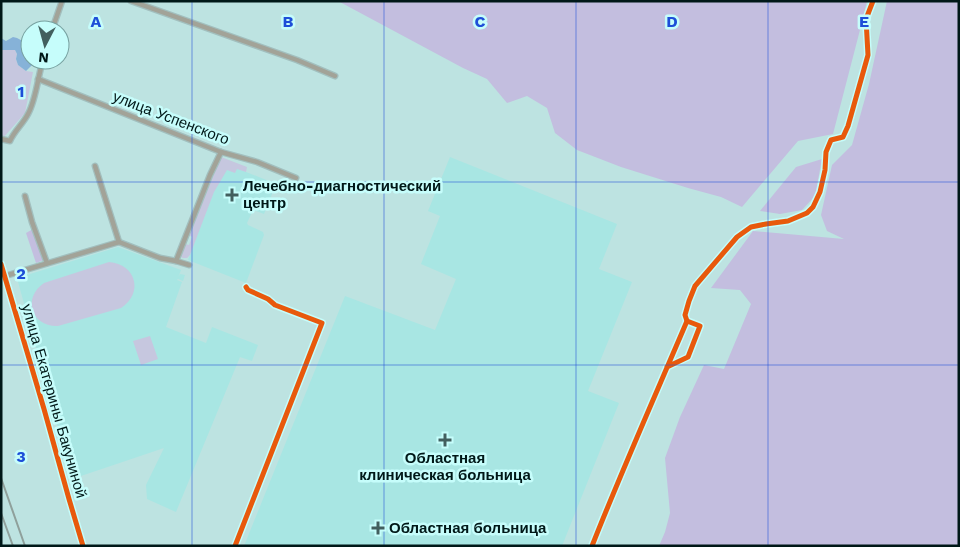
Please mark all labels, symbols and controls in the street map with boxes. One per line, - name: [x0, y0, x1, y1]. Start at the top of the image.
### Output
- text: A: [91, 12, 102, 31]
- text: B: [283, 12, 294, 31]
- text: C: [475, 12, 486, 31]
- text: D: [666, 12, 678, 31]
- text: E: [859, 12, 869, 31]
- north arrow: [20, 20, 70, 70]
- text: N: [38, 49, 50, 66]
- text: 1: [18, 82, 24, 101]
- street label: улица Успенского: [110, 88, 232, 148]
- place label: Лечебно-диагностический центр: [243, 177, 441, 212]
- marker: Лечебно-диагностический центр: [225, 188, 239, 202]
- text: 2: [16, 264, 26, 283]
- street label: улица Екатерины Бакуниной: [18, 302, 90, 500]
- marker: Областная клиническая больница: [438, 433, 452, 447]
- text: 3: [16, 447, 26, 466]
- place label: Областная клиническая больница: [359, 449, 531, 484]
- place label: Областная больница: [389, 519, 547, 537]
- marker: Областная больница: [371, 521, 385, 535]

